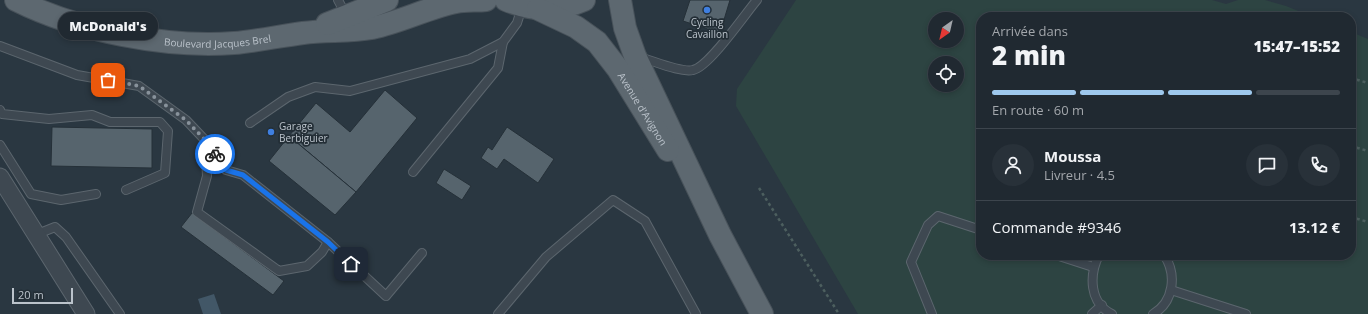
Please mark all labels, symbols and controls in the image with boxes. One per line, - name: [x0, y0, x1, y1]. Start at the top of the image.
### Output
- marker: Cycling Cavaillon: [702, 5, 712, 15]
- callout: McDonald's: [58, 12, 158, 40]
- north arrow: [928, 12, 964, 48]
- map controls: [928, 12, 964, 92]
- place label: Cycling Cavaillon: [686, 15, 728, 41]
- text: McDonald's: [69, 17, 147, 35]
- text: Arrivée dans: [992, 22, 1068, 40]
- street label: Boulevard Jacques Brel: [163, 31, 272, 51]
- text: 15:47–15:52: [1254, 36, 1340, 56]
- text: 2 min: [992, 37, 1066, 73]
- button: locate: [928, 56, 964, 92]
- pin: [91, 63, 125, 97]
- icon: bag: [97, 69, 119, 91]
- street label: Avenue d'Avignon: [615, 70, 671, 148]
- text: En route · 60 m: [992, 101, 1084, 119]
- place label: Garage Berbiguier: [279, 119, 328, 145]
- marker: Garage Berbiguier: [266, 127, 276, 137]
- courier: [195, 134, 235, 174]
- icon: bike: [204, 143, 226, 165]
- button: person: [992, 144, 1034, 186]
- button: chat: [1246, 144, 1288, 186]
- button: phone: [1298, 144, 1340, 186]
- text: Moussa: [1044, 146, 1101, 166]
- text: Livreur · 4.5: [1044, 166, 1115, 184]
- text: Commande #9346: [992, 217, 1121, 237]
- text: 13.12 €: [1289, 217, 1340, 237]
- pin: [334, 247, 368, 281]
- icon: home: [340, 253, 362, 275]
- scale bar: [12, 286, 73, 305]
- text: 20 m: [18, 287, 44, 302]

